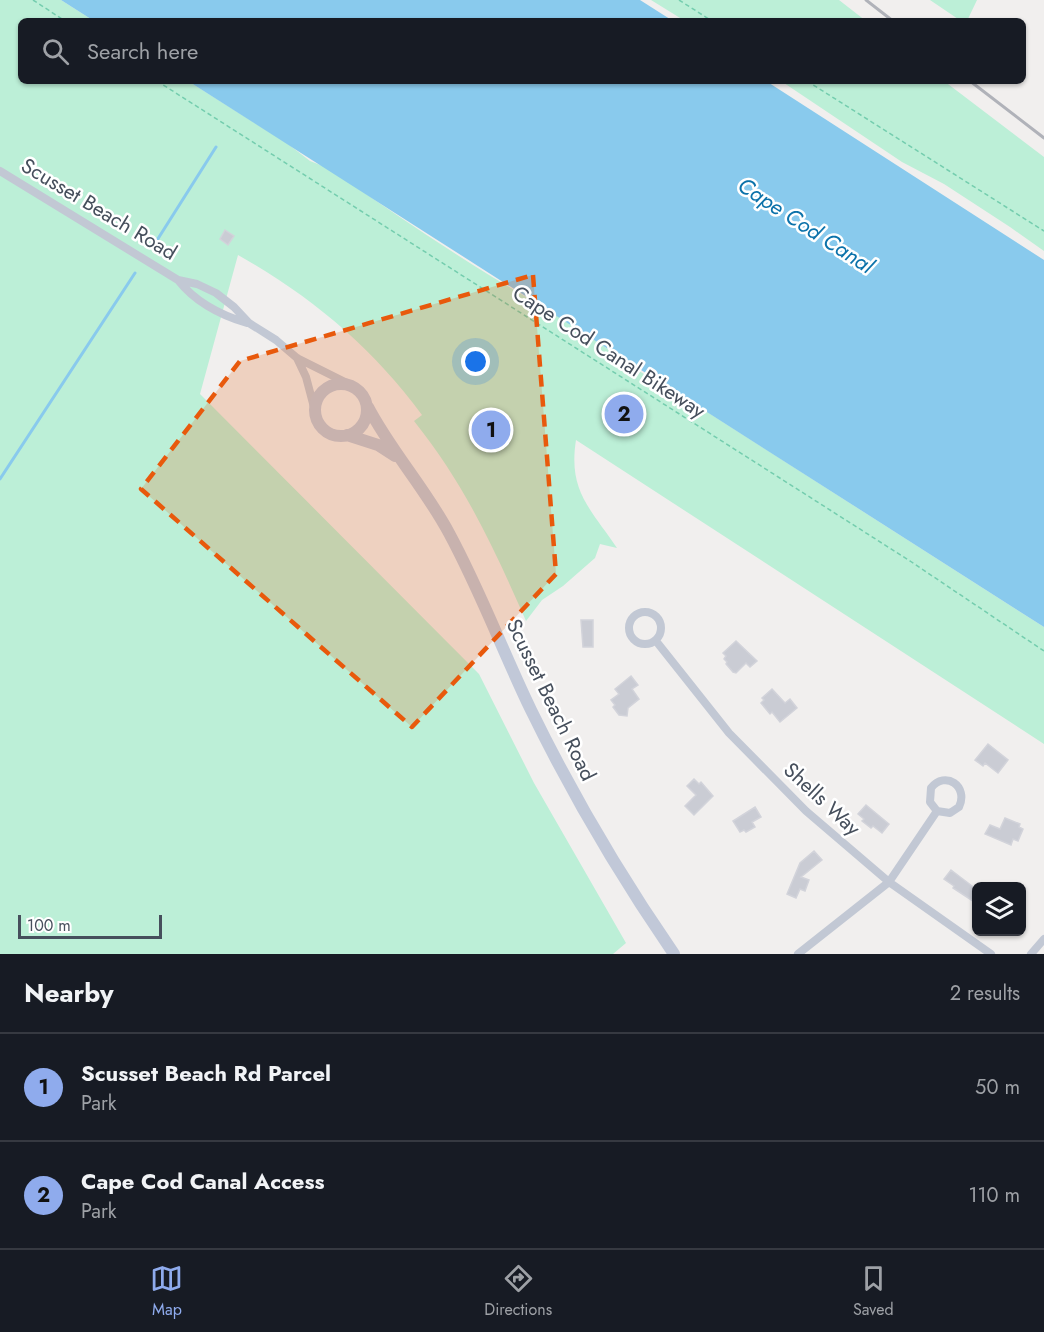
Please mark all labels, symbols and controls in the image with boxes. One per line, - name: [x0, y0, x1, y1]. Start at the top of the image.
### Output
- search box: [18, 18, 1026, 84]
- icon: search: [39, 35, 72, 68]
- text: Search here: [87, 35, 198, 67]
- street label: Scusset Beach Road: [15, 151, 183, 267]
- water label: Cape Cod Canal: [732, 169, 881, 282]
- street label: Cape Cod Canal Bikeway: [507, 278, 712, 426]
- your location: [461, 347, 490, 376]
- pin: 2: [604, 392, 644, 436]
- pin: 1: [472, 408, 510, 452]
- street label: Scusset Beach Road: [499, 614, 603, 786]
- street label: Shells Way: [777, 755, 868, 843]
- map controls: [972, 882, 1026, 936]
- button: layers: [972, 882, 1026, 936]
- scale bar: [18, 912, 162, 940]
- text: 100 m: [27, 914, 71, 937]
- text: Nearby: [24, 974, 113, 1012]
- text: 2 results: [950, 979, 1020, 1008]
- text: Scusset Beach Rd Parcel: [81, 1057, 331, 1089]
- text: 1: [38, 1073, 49, 1102]
- text: 50 m: [975, 1073, 1020, 1102]
- text: Park: [81, 1089, 117, 1118]
- text: Cape Cod Canal Access: [81, 1165, 325, 1197]
- text: 2: [37, 1181, 50, 1210]
- text: 110 m: [968, 1181, 1020, 1210]
- text: Park: [81, 1197, 117, 1226]
- tab: Map: [150, 1262, 183, 1321]
- tab: Directions: [484, 1262, 552, 1321]
- tab: Saved: [853, 1262, 894, 1321]

